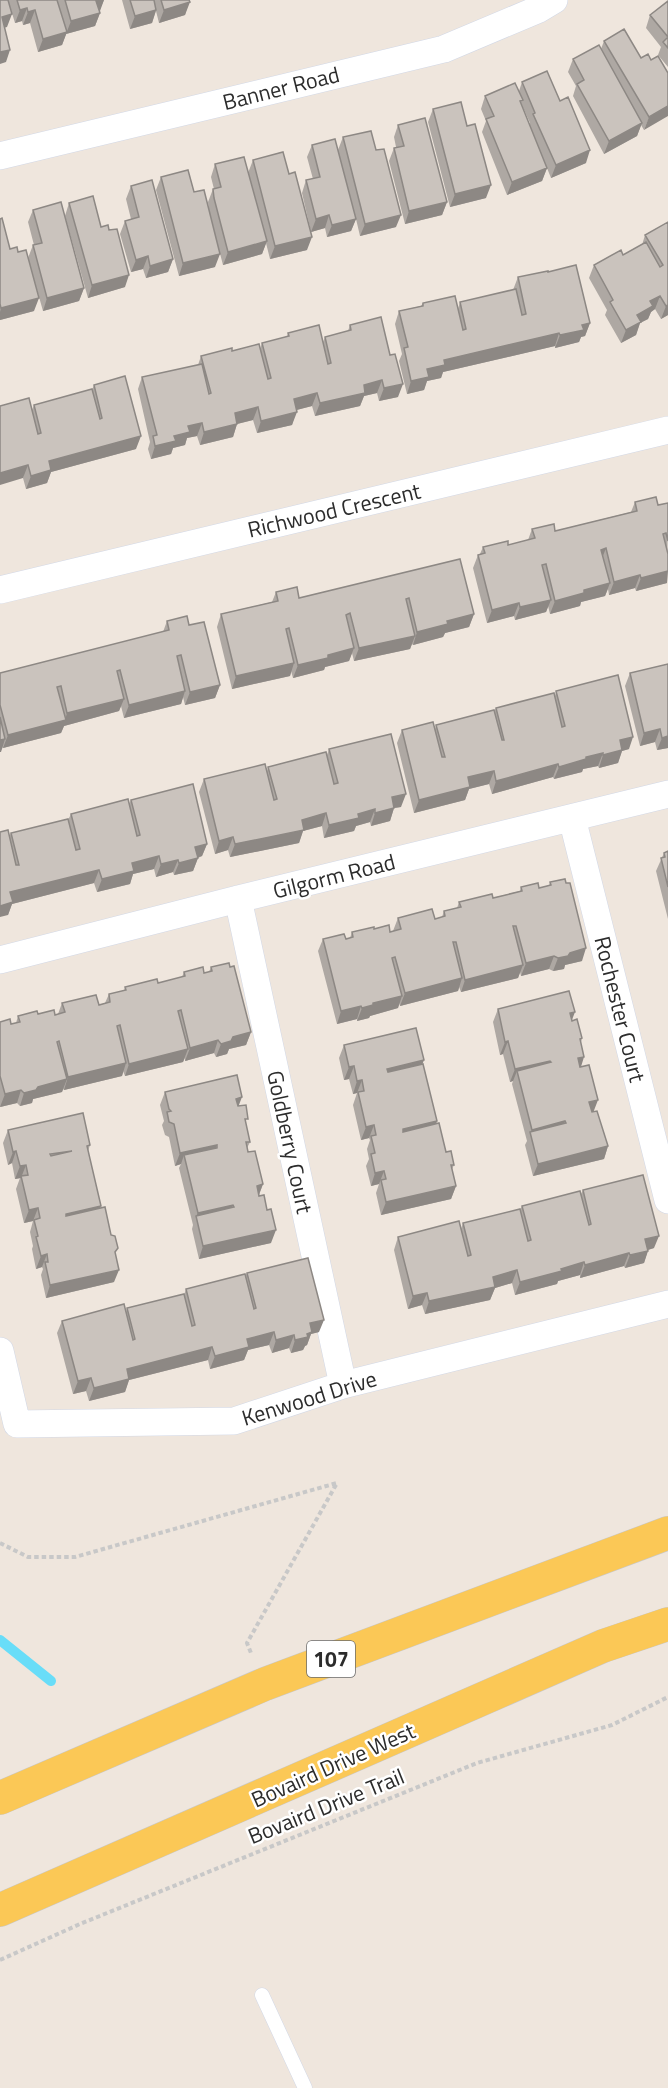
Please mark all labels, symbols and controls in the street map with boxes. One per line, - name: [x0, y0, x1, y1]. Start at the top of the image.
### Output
- street label: Banner Road: [219, 57, 343, 119]
- street label: Richwood Crescent: [244, 474, 424, 546]
- street label: Gilgorm Road: [269, 844, 399, 908]
- street label: Rochester Court: [585, 932, 655, 1086]
- street label: Goldberry Court: [258, 1067, 322, 1217]
- street label: Kenwood Drive: [237, 1361, 381, 1435]
- road number: 107: [307, 1641, 355, 1677]
- street label: Bovaird Drive West: [246, 1714, 421, 1816]
- street label: Bovaird Drive Trail: [243, 1759, 409, 1853]

